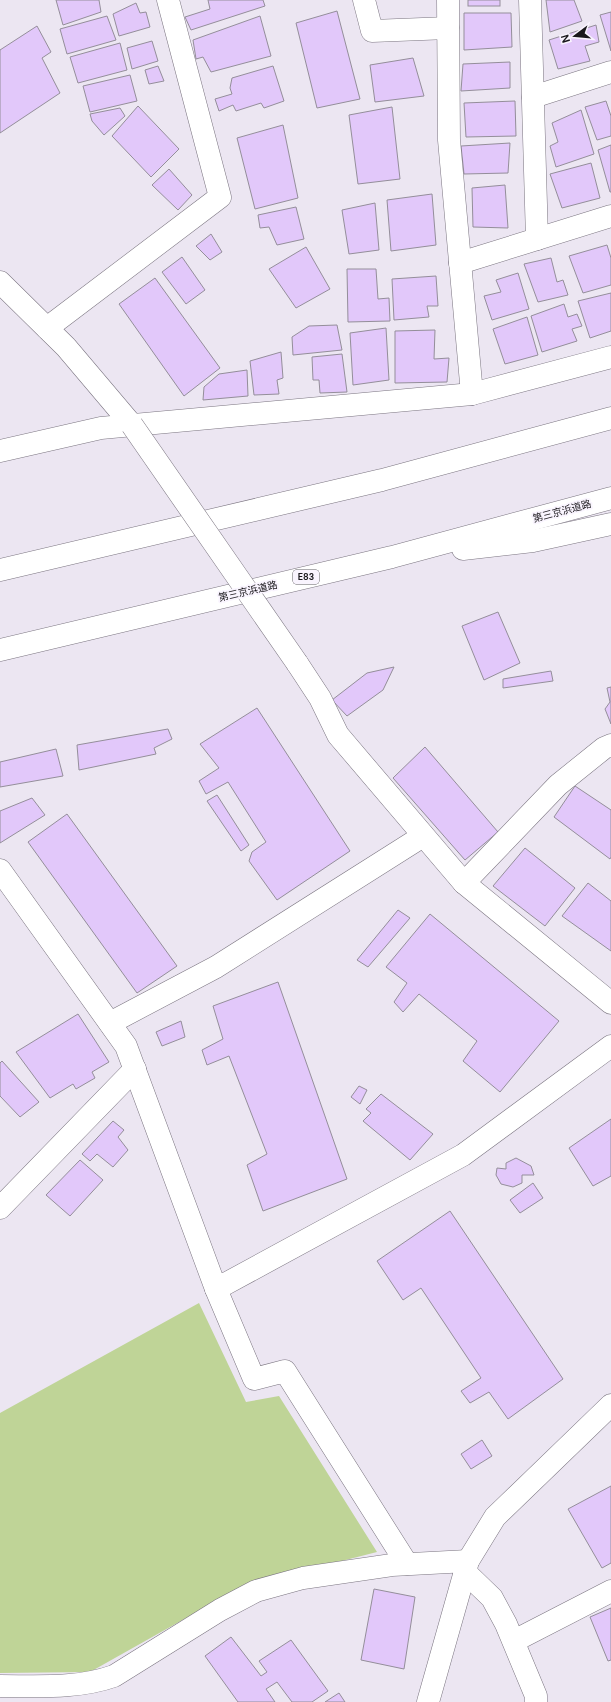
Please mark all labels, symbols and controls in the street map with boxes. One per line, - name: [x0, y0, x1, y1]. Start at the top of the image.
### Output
- north arrow: [555, 16, 595, 56]
- text: N: [558, 33, 573, 45]
- street label: 第三京浜道路: [531, 497, 593, 525]
- road number: E83: [293, 570, 319, 584]
- street label: 第三京浜道路: [217, 578, 279, 604]

